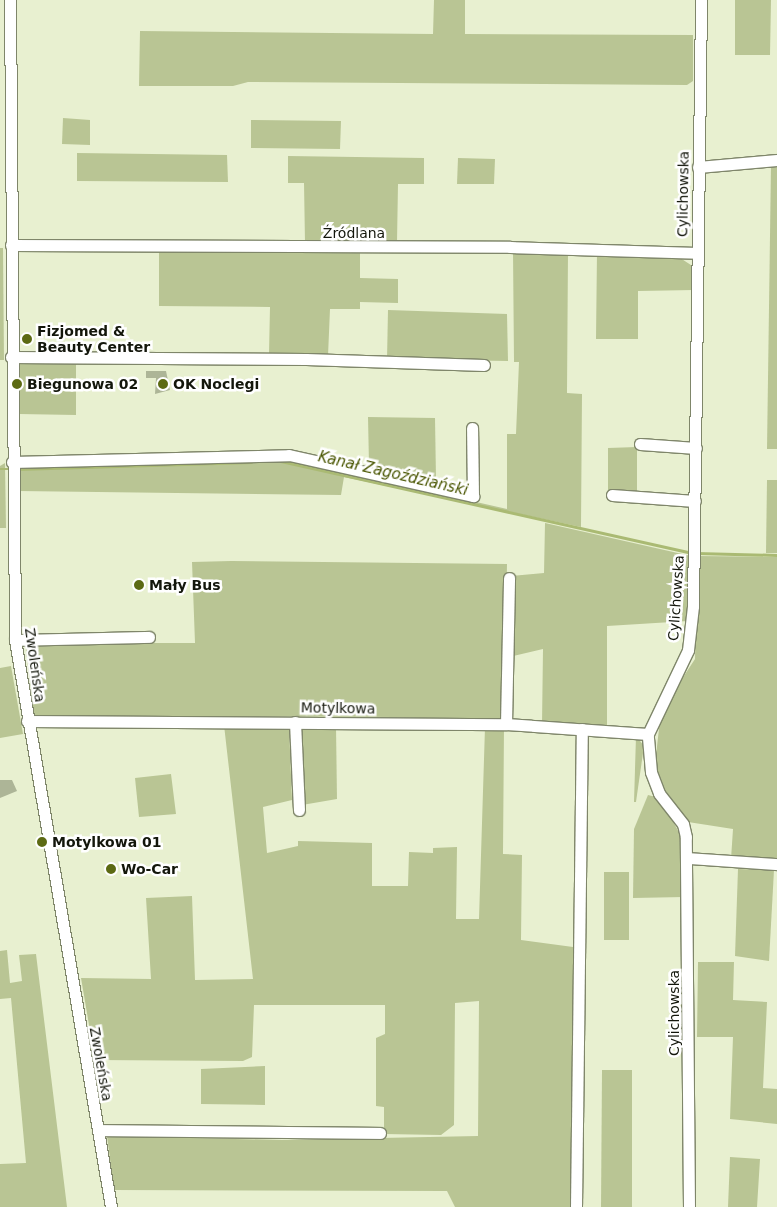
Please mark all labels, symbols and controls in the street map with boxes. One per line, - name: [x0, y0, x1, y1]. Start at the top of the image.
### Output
- street label: Cylichowska: [674, 151, 692, 237]
- street label: Źródlana: [323, 225, 385, 241]
- place label: Fizjomed & Beauty Center: [37, 323, 150, 356]
- marker: Fizjomed & Beauty Center: [21, 333, 33, 345]
- place label: Biegunowa 02: [27, 376, 138, 392]
- place label: OK Noclegi: [173, 376, 259, 392]
- marker: Biegunowa 02: [11, 378, 23, 390]
- marker: OK Noclegi: [157, 378, 169, 390]
- water label: Kanał Zagoździański: [316, 448, 470, 500]
- street label: Cylichowska: [665, 554, 687, 642]
- place label: Mały Bus: [149, 577, 221, 593]
- marker: Mały Bus: [133, 579, 145, 591]
- street label: Zwoleńska: [21, 627, 49, 703]
- street label: Motylkowa: [301, 699, 375, 717]
- place label: Motylkowa 01: [52, 834, 161, 850]
- marker: Motylkowa 01: [36, 836, 48, 848]
- place label: Wo-Car: [121, 861, 178, 877]
- marker: Wo-Car: [105, 863, 117, 875]
- street label: Cylichowska: [666, 970, 682, 1056]
- street label: Zwoleńska: [86, 1026, 116, 1102]

